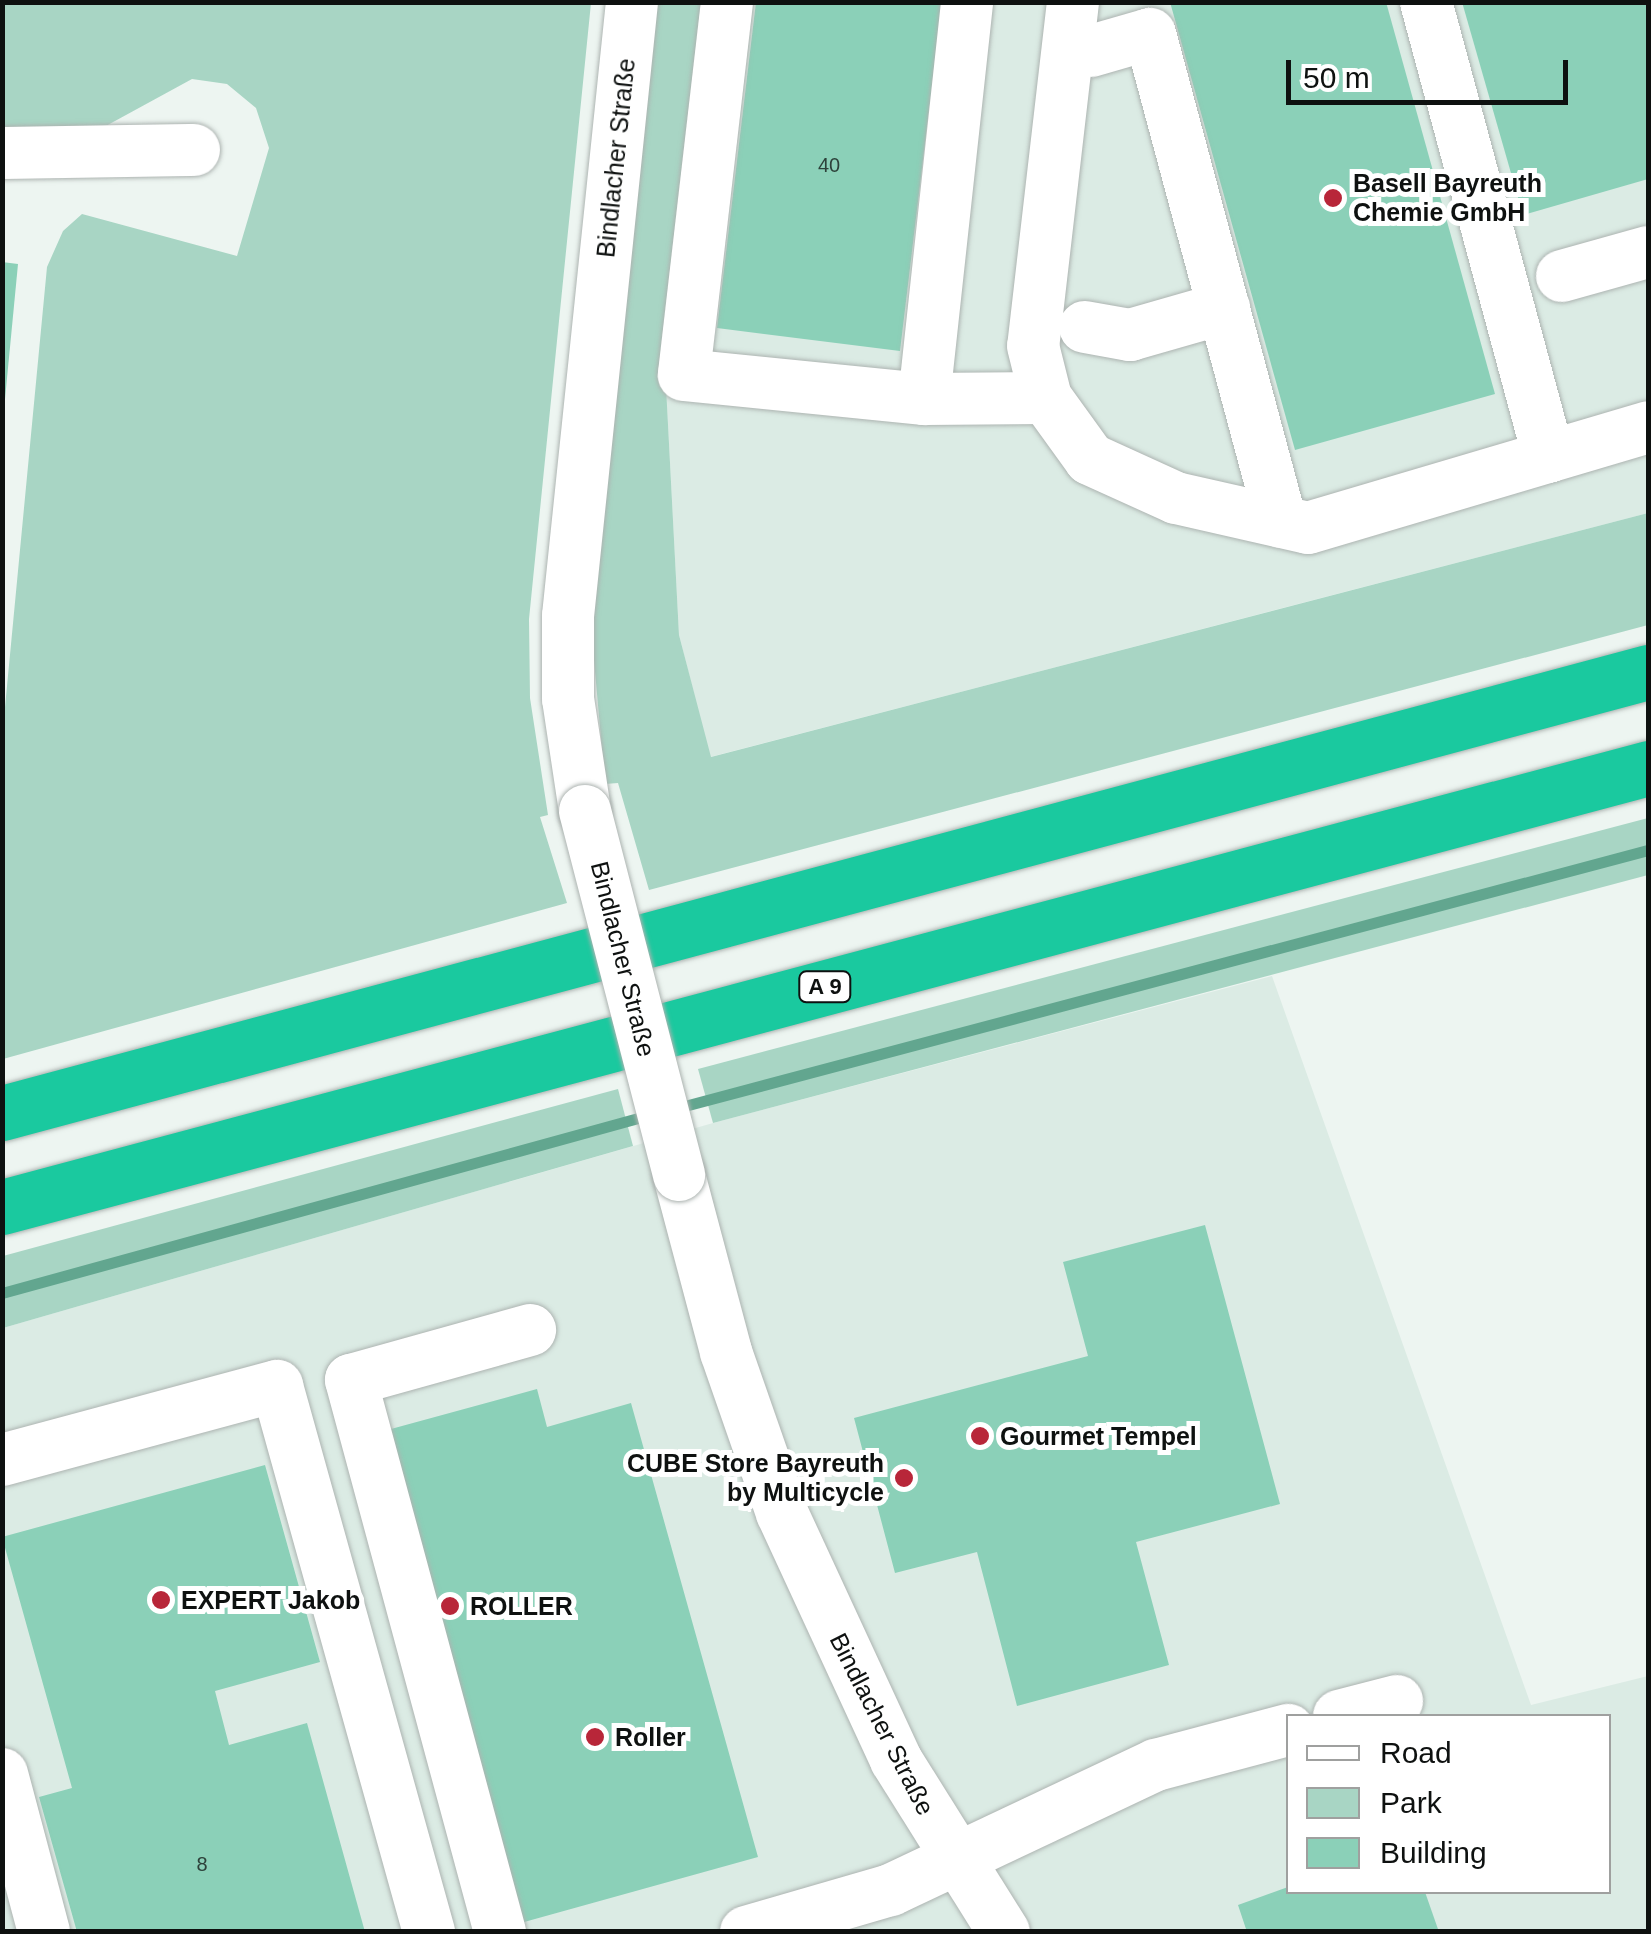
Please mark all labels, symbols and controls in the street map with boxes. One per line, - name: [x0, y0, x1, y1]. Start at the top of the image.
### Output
- scale bar: [1291, 40, 1574, 102]
- street label: Bindlacher Straße: [591, 57, 641, 259]
- text: 50 m: [1303, 61, 1370, 94]
- house number: 40: [818, 153, 840, 177]
- place label: Basell Bayreuth Chemie GmbH: [1353, 169, 1542, 228]
- marker: Basell Bayreuth Chemie GmbH: [1322, 187, 1344, 209]
- street label: Bindlacher Straße: [584, 858, 662, 1060]
- road number: A 9: [798, 970, 852, 1004]
- place label: Gourmet Tempel: [1000, 1421, 1197, 1451]
- marker: Gourmet Tempel: [969, 1425, 991, 1447]
- place label: CUBE Store Bayreuth by Multicycle: [627, 1449, 884, 1508]
- marker: CUBE Store Bayreuth by Multicycle: [893, 1467, 915, 1489]
- place label: EXPERT Jakob: [181, 1585, 360, 1615]
- marker: EXPERT Jakob: [150, 1589, 172, 1611]
- place label: ROLLER: [470, 1591, 573, 1621]
- marker: ROLLER: [439, 1595, 461, 1617]
- street label: Bindlacher Straße: [823, 1628, 941, 1820]
- legend: [1286, 1714, 1611, 1894]
- place label: Roller: [615, 1722, 686, 1752]
- marker: Roller: [584, 1726, 606, 1748]
- text: Road: [1380, 1736, 1452, 1769]
- text: Park: [1380, 1786, 1442, 1819]
- text: Building: [1380, 1836, 1487, 1869]
- house number: 8: [196, 1852, 208, 1876]

